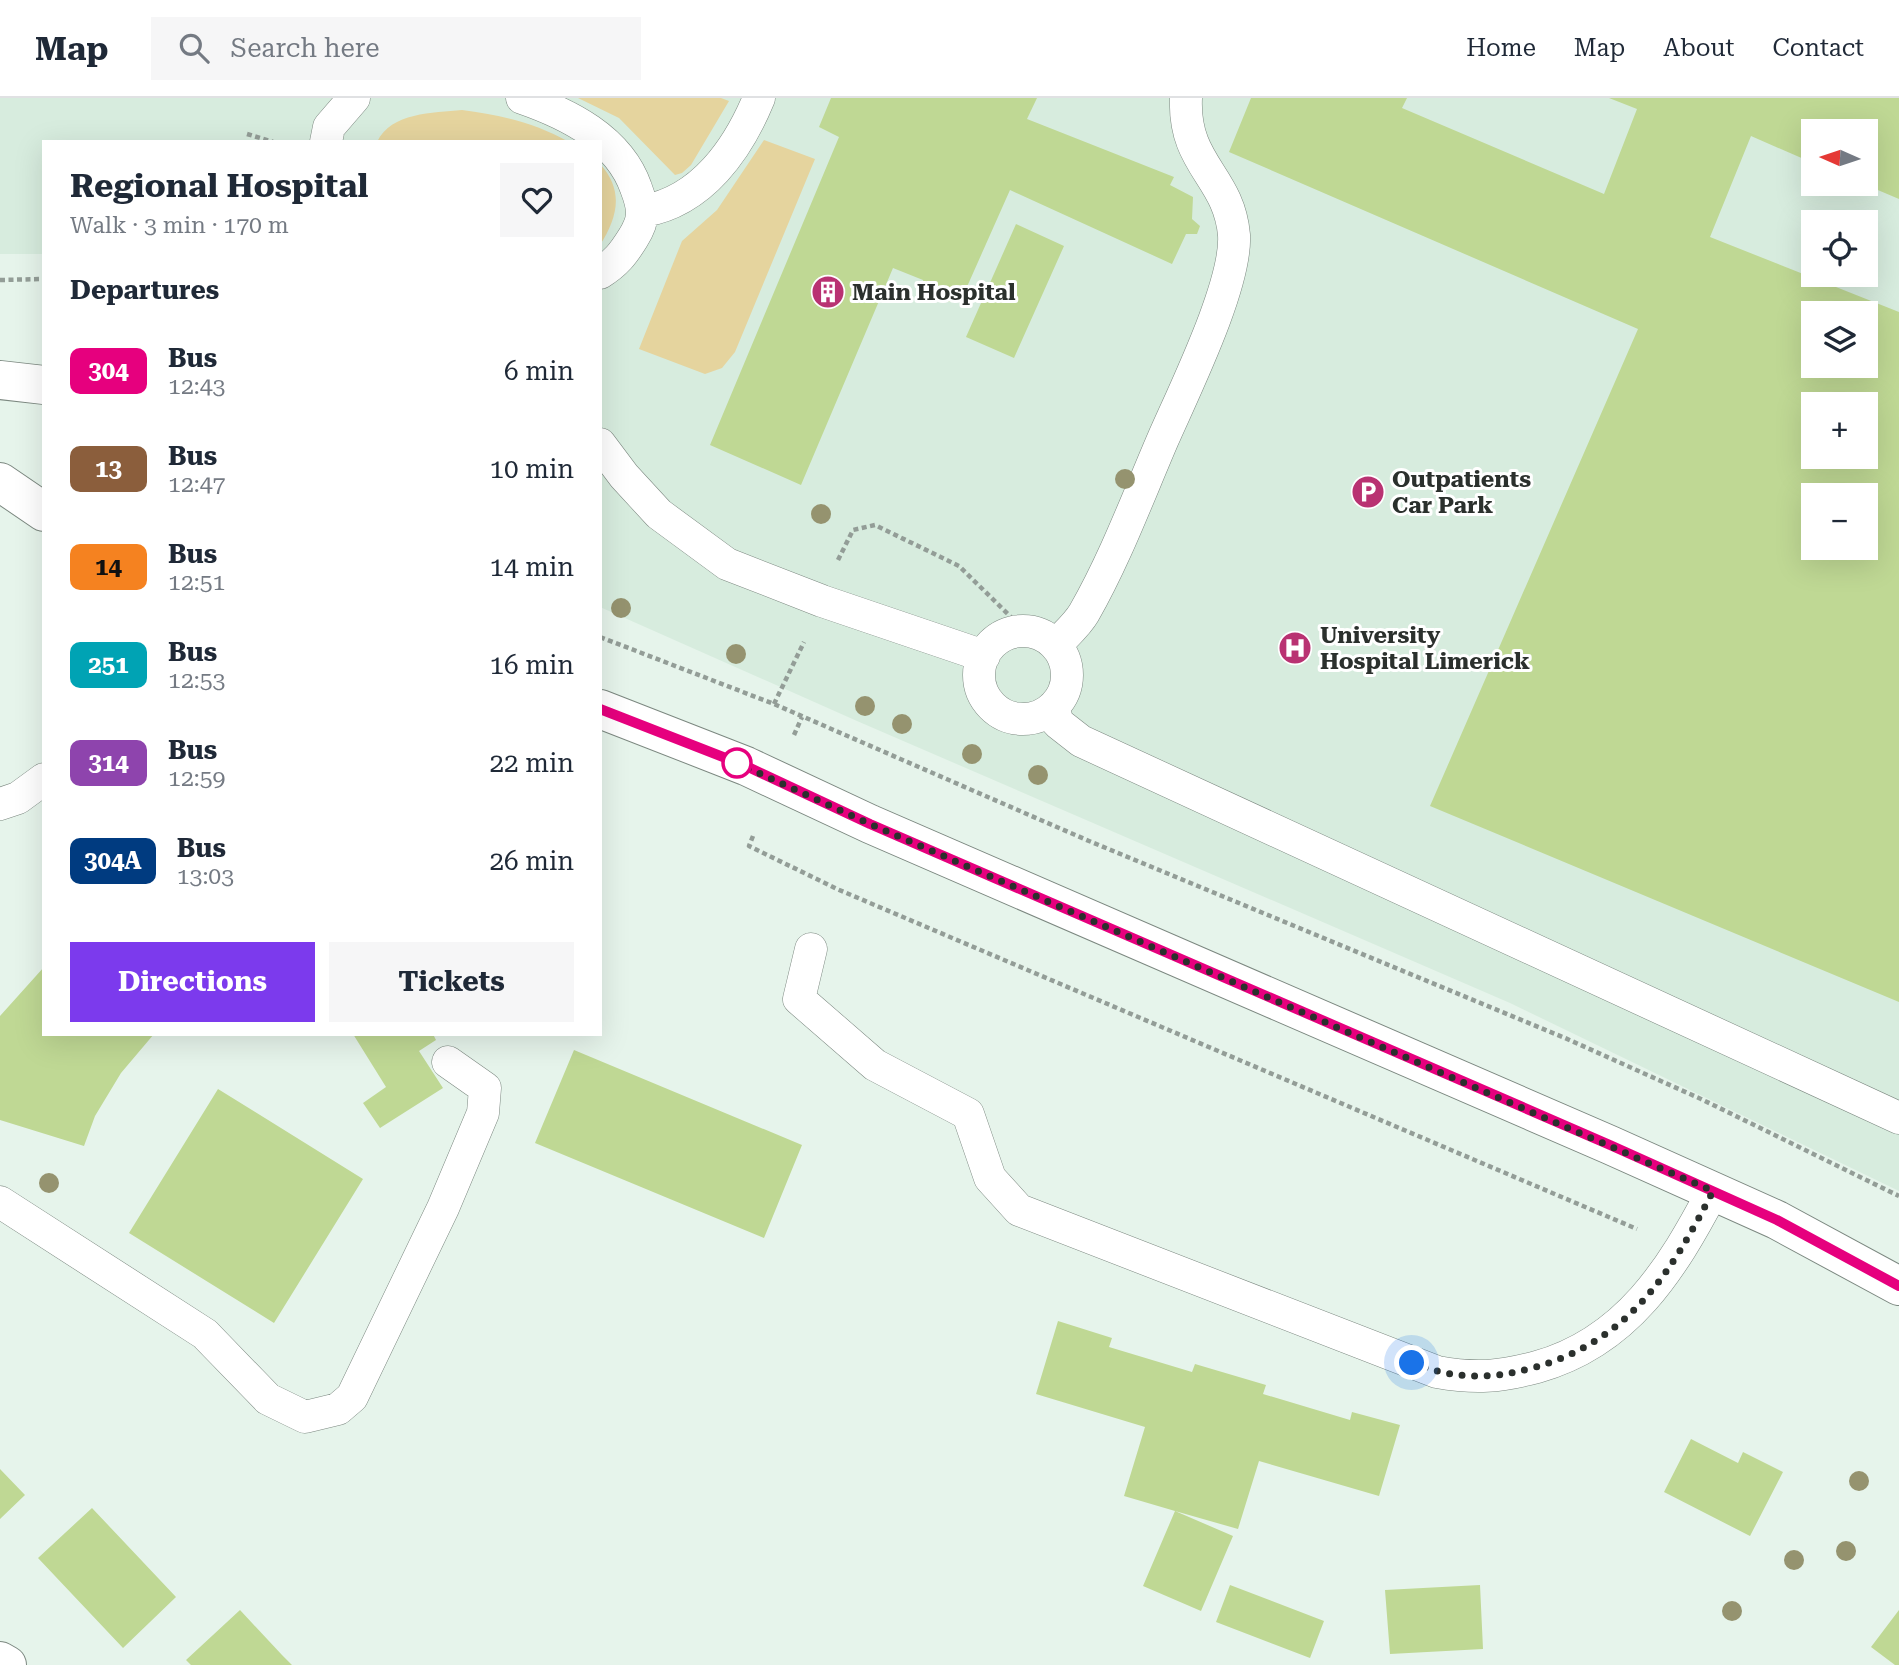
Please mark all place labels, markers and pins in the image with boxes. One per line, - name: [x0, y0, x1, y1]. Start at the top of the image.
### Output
- building icon: Main Hospital: [809, 273, 847, 311]
- place label: Main Hospital: [852, 279, 1016, 306]
- place label: Outpatients Car Park: [1392, 466, 1531, 519]
- parking icon: Outpatients Car Park: [1349, 473, 1387, 511]
- place label: University Hospital Limerick: [1320, 622, 1530, 675]
- hospital icon: University Hospital Limerick: [1276, 629, 1314, 667]
- unlabelled marker: [722, 748, 752, 778]

